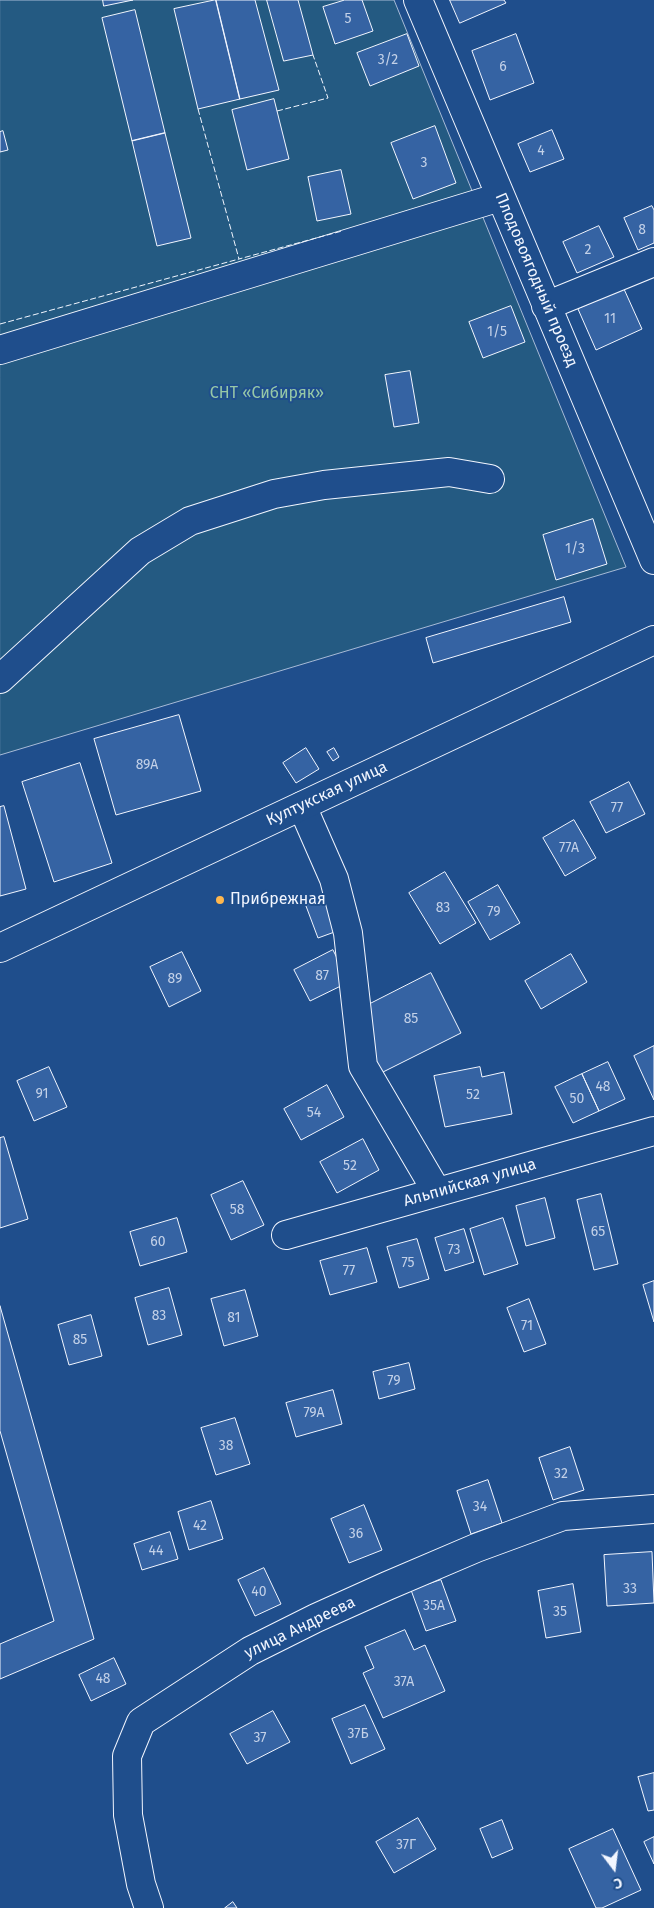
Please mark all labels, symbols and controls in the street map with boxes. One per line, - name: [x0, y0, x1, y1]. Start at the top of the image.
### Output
- house number: 5: [344, 11, 352, 27]
- house number: 3/2: [378, 52, 398, 68]
- house number: 6: [499, 59, 507, 75]
- house number: 4: [537, 143, 545, 159]
- house number: 3: [421, 155, 427, 171]
- street label: Плодовоягодный проезд: [491, 190, 581, 370]
- house number: 8: [638, 222, 646, 238]
- house number: 2: [585, 242, 591, 258]
- house number: 11: [604, 311, 616, 327]
- house number: 1/5: [487, 324, 507, 340]
- park label: СНТ «Сибиряк»: [210, 384, 324, 404]
- house number: 1/3: [565, 541, 585, 557]
- house number: 89А: [136, 757, 158, 773]
- street label: Култукская улица: [263, 758, 391, 830]
- house number: 77: [611, 800, 623, 816]
- house number: 77А: [559, 840, 579, 856]
- place label: Прибрежная: [230, 890, 326, 910]
- marker: Прибрежная: [214, 894, 226, 906]
- house number: 83: [436, 900, 450, 916]
- house number: 79: [487, 904, 501, 920]
- house number: 87: [315, 968, 329, 984]
- house number: 89: [168, 971, 182, 987]
- house number: 85: [404, 1011, 418, 1027]
- house number: 48: [595, 1079, 611, 1095]
- house number: 91: [35, 1086, 49, 1102]
- house number: 52: [466, 1087, 480, 1103]
- house number: 50: [570, 1091, 584, 1107]
- house number: 54: [307, 1105, 321, 1121]
- street label: Альпийская улица: [401, 1155, 539, 1211]
- house number: 52: [343, 1158, 357, 1174]
- house number: 58: [230, 1202, 244, 1218]
- house number: 65: [591, 1224, 605, 1240]
- house number: 60: [150, 1234, 166, 1250]
- house number: 73: [447, 1242, 461, 1258]
- house number: 75: [401, 1255, 415, 1271]
- house number: 77: [343, 1263, 355, 1279]
- house number: 83: [152, 1308, 166, 1324]
- house number: 81: [227, 1310, 241, 1326]
- house number: 71: [521, 1318, 533, 1334]
- house number: 85: [73, 1332, 87, 1348]
- house number: 79: [387, 1373, 401, 1389]
- house number: 79А: [303, 1405, 325, 1421]
- house number: 38: [219, 1438, 233, 1454]
- house number: 32: [554, 1466, 568, 1482]
- house number: 34: [473, 1499, 487, 1515]
- house number: 42: [193, 1518, 207, 1534]
- house number: 36: [349, 1526, 363, 1542]
- house number: 44: [149, 1543, 163, 1559]
- house number: 33: [623, 1581, 637, 1597]
- house number: 40: [251, 1584, 267, 1600]
- street label: улица Андреева: [241, 1593, 359, 1663]
- house number: 35А: [423, 1598, 445, 1614]
- house number: 35: [553, 1604, 567, 1620]
- house number: 48: [95, 1671, 111, 1687]
- house number: 37А: [394, 1674, 414, 1690]
- house number: 37Б: [347, 1726, 369, 1742]
- house number: 37: [253, 1730, 267, 1746]
- house number: 37Г: [396, 1837, 416, 1853]
- north arrow: [589, 1843, 639, 1893]
- text: С: [612, 1874, 624, 1892]

